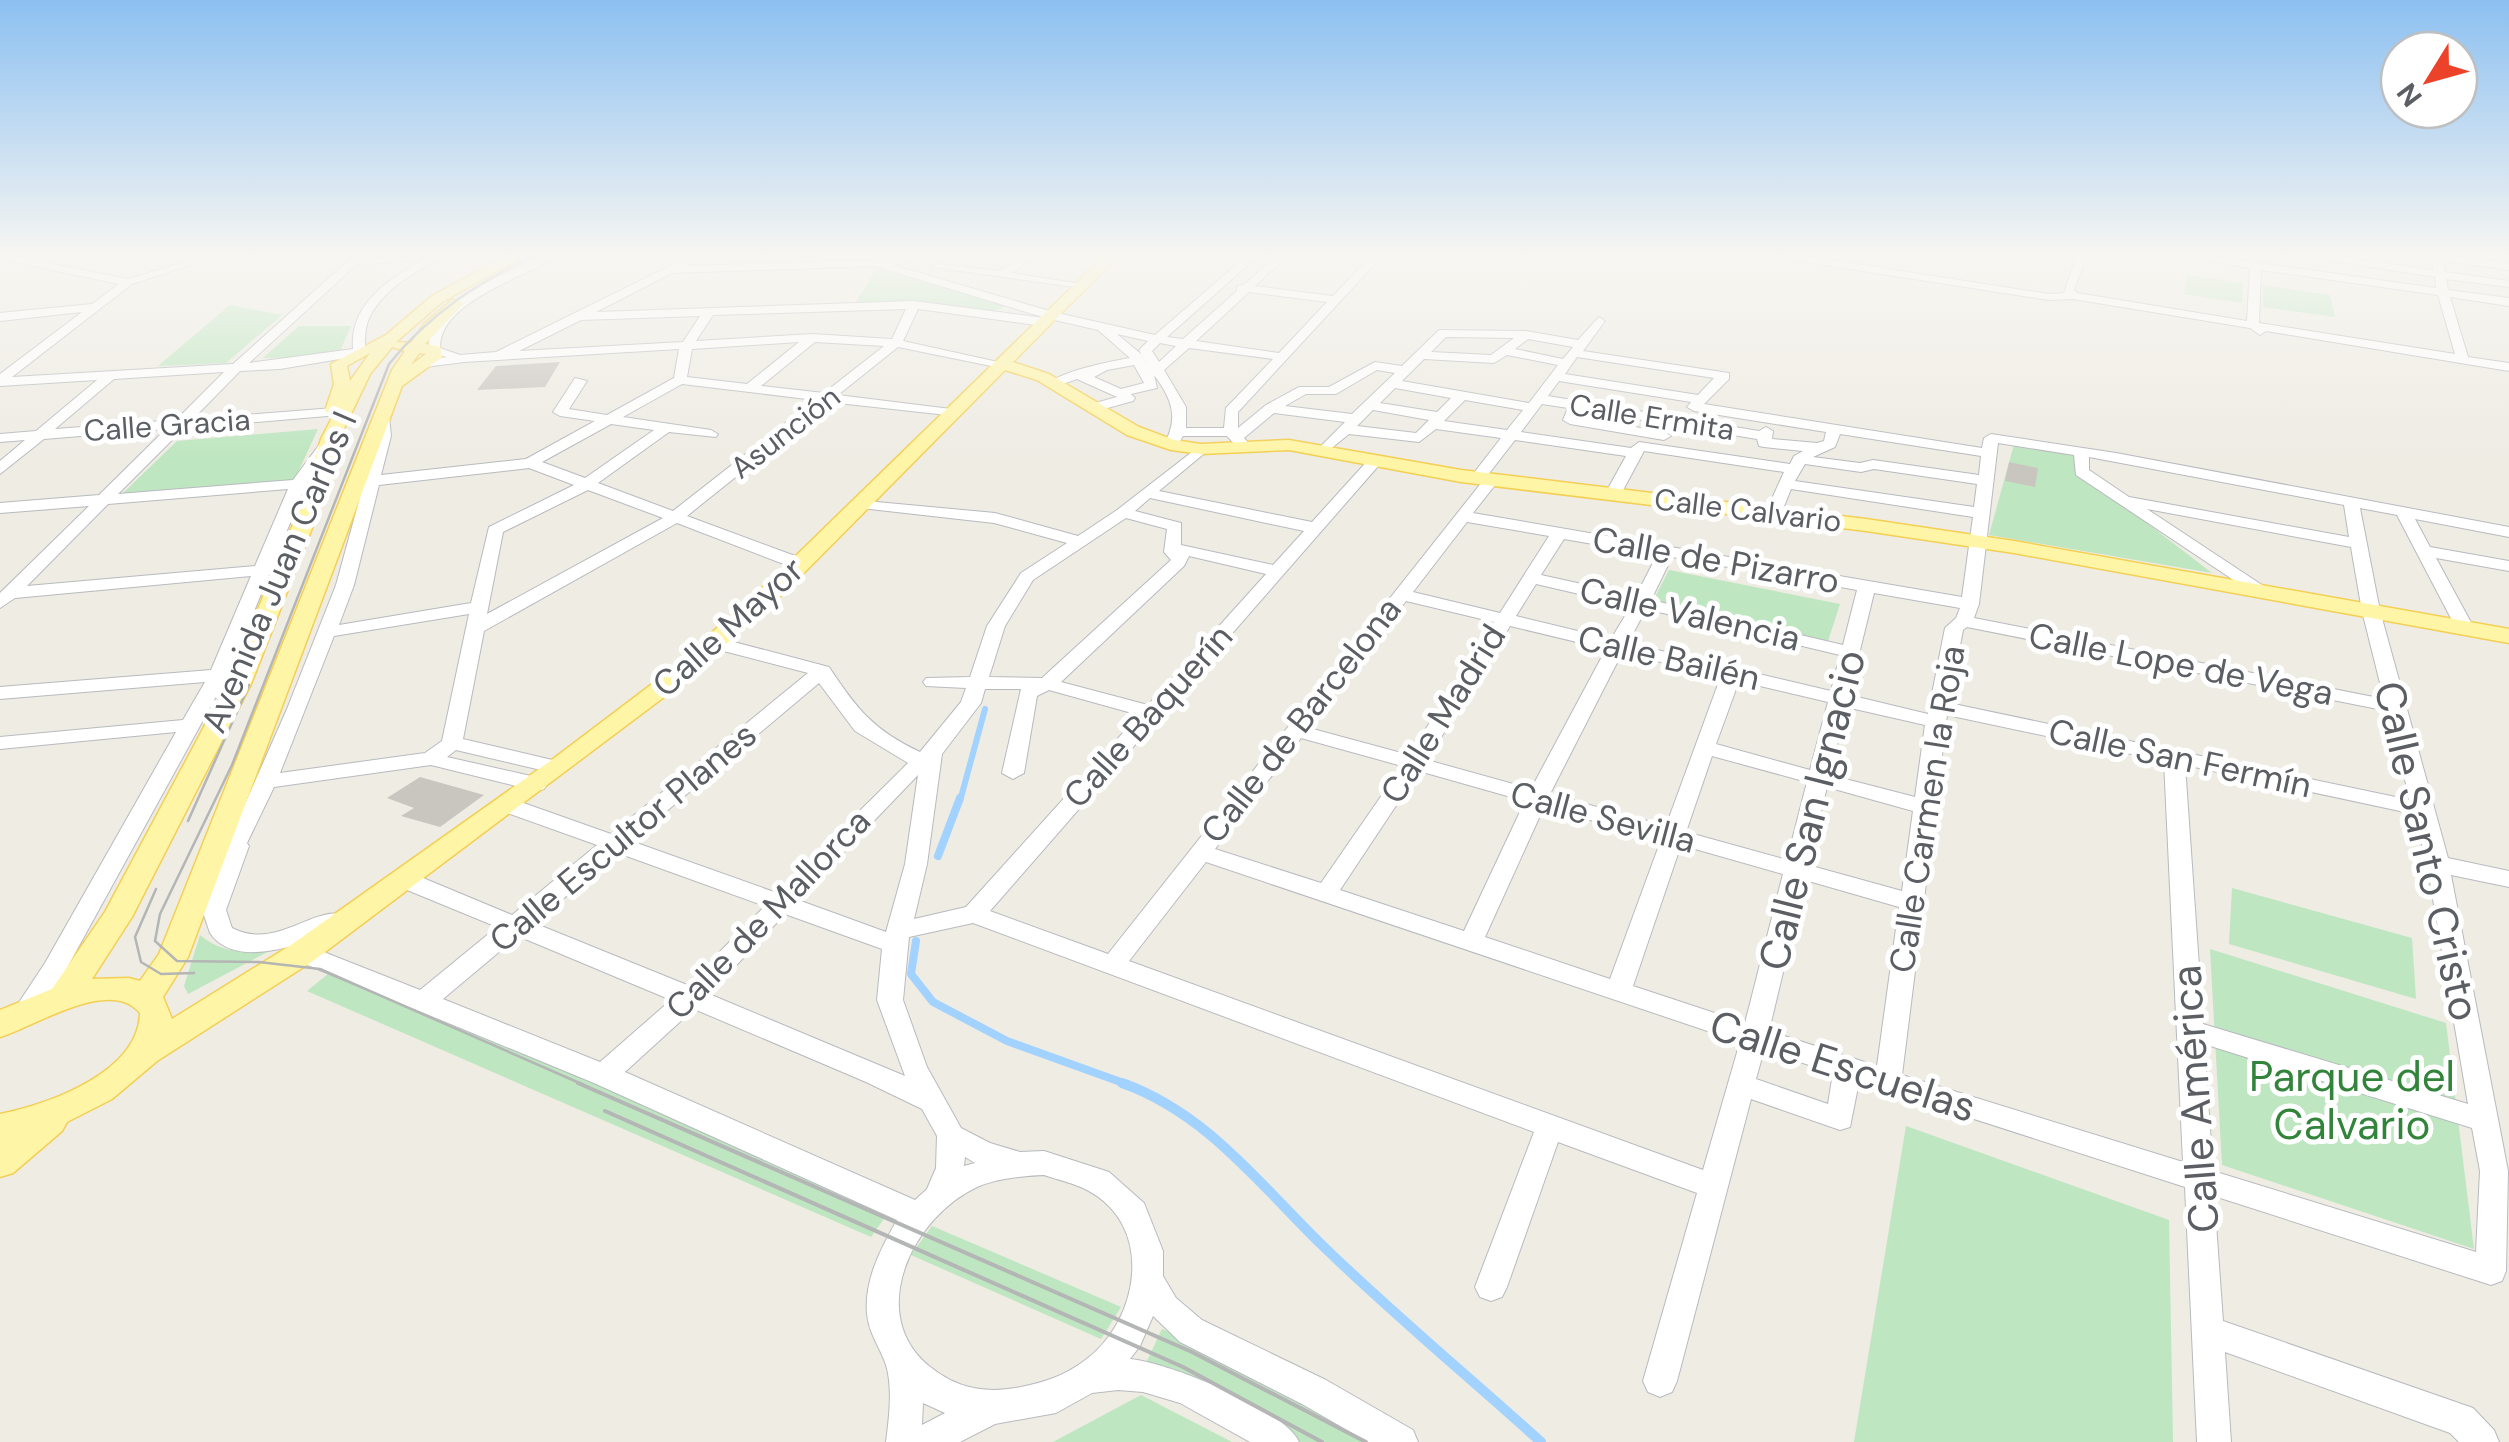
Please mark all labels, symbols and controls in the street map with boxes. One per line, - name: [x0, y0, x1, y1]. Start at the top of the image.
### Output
- north arrow: [2379, 30, 2479, 130]
- text: N: [2389, 75, 2430, 114]
- street label: Asunción: [722, 377, 848, 487]
- street label: Calle Ermita: [1567, 385, 1737, 449]
- street label: Calle Gracia: [82, 400, 252, 450]
- street label: Avenida Juan Carlos I: [191, 404, 367, 740]
- street label: Calle Calvario: [1652, 479, 1844, 541]
- street label: Calle de Pizarro: [1589, 516, 1843, 604]
- street label: Calle Mayor: [643, 547, 813, 707]
- street label: Calle Valencia: [1575, 566, 1805, 662]
- street label: Calle de Barcelona: [1190, 588, 1412, 852]
- street label: Calle Lope de Vega: [2025, 612, 2337, 716]
- street label: Calle Baquerín: [1053, 614, 1243, 818]
- street label: Calle Bailén: [1574, 615, 1764, 701]
- street label: Calle Madrid: [1370, 616, 1516, 812]
- street label: Calle Carmen la Roja: [1878, 642, 1976, 976]
- street label: Calle San Ignacio: [1746, 644, 1878, 976]
- street label: Calle Santo Cristo: [2361, 676, 2493, 1026]
- street label: Calle San Fermín: [2044, 708, 2316, 808]
- street label: Calle Escultor Planes: [480, 712, 766, 962]
- street label: Calle Sevilla: [1505, 770, 1701, 864]
- street label: Calle de Mallorca: [656, 799, 880, 1029]
- street label: Calle América: [2158, 963, 2232, 1235]
- street label: Calle Escuelas: [1703, 997, 1983, 1135]
- park label: Parque del Calvario: [2249, 1049, 2455, 1152]

